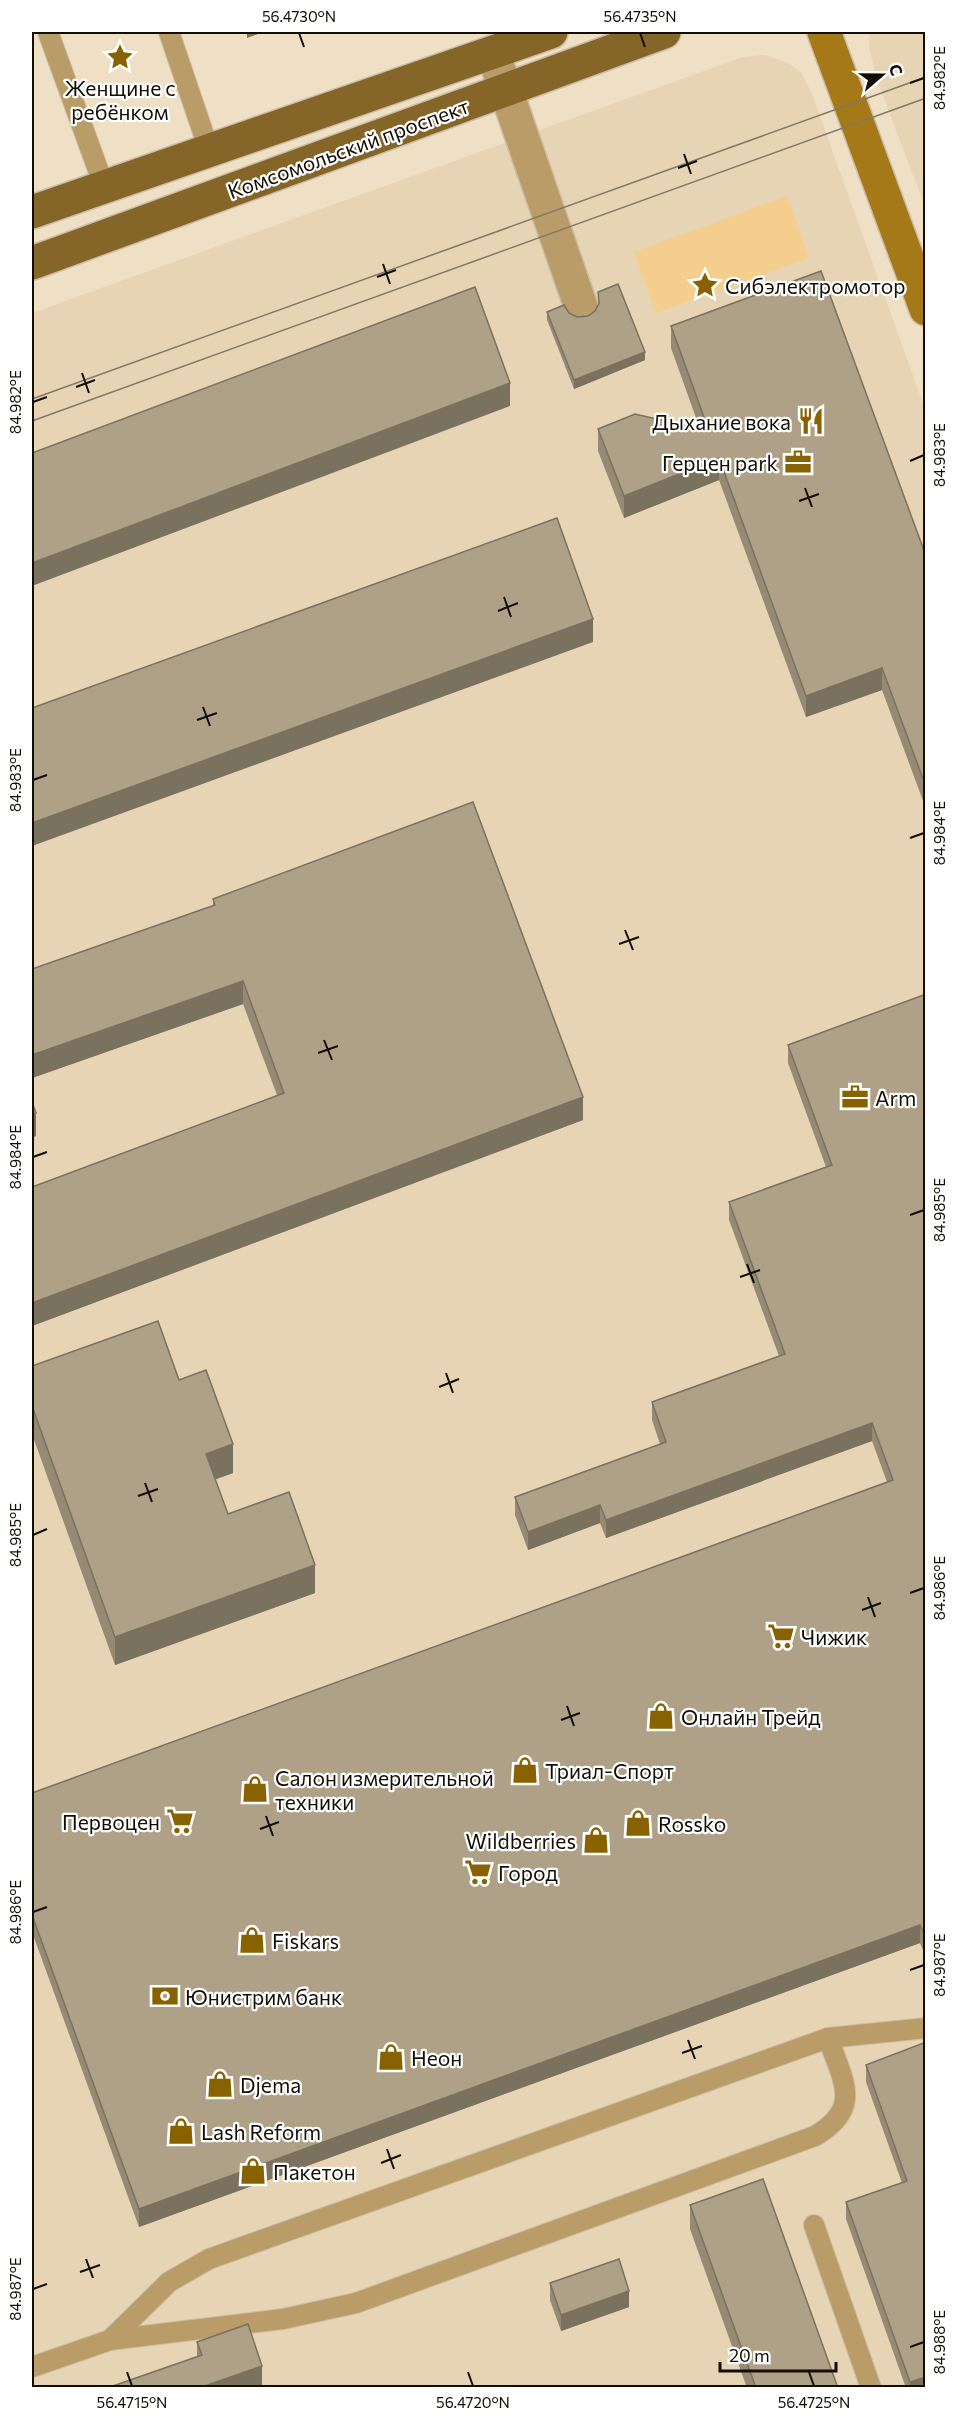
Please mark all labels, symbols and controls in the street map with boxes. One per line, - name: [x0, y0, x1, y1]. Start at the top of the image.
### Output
- text: 56.4730°N: [262, 7, 336, 25]
- text: 56.4735°N: [604, 7, 676, 25]
- place icon: Женщине с ребёнком: [105, 42, 135, 72]
- north arrow: [852, 45, 912, 105]
- text: 84.982°E: [930, 46, 948, 110]
- text: С: [886, 61, 907, 78]
- place label: Женщине с ребёнком: [64, 75, 176, 124]
- street label: Комсомольский проспект: [224, 93, 472, 203]
- place icon: Сибэлектромотор: [690, 270, 720, 300]
- place label: Сибэлектромотор: [725, 273, 905, 298]
- text: 84.982°E: [6, 370, 24, 434]
- restaurant icon: Дыхание вока: [796, 406, 826, 436]
- place label: Дыхание вока: [652, 409, 791, 434]
- text: 84.983°E: [930, 423, 948, 487]
- office icon: Герцен park: [783, 447, 813, 477]
- place label: Герцен park: [662, 450, 778, 475]
- text: 84.983°E: [6, 748, 24, 812]
- text: 84.984°E: [930, 801, 948, 865]
- office icon: Arm: [840, 1082, 870, 1112]
- place label: Arm: [875, 1085, 916, 1110]
- text: 84.984°E: [6, 1125, 24, 1189]
- text: 84.985°E: [930, 1178, 948, 1242]
- text: 84.985°E: [6, 1503, 24, 1567]
- text: 84.986°E: [930, 1556, 948, 1620]
- supermarket icon: Чижик: [766, 1621, 796, 1651]
- place label: Чижик: [801, 1624, 867, 1649]
- shop icon: Онлайн Трейд: [646, 1701, 676, 1731]
- place label: Онлайн Трейд: [681, 1704, 821, 1729]
- shop icon: Триал-Спорт: [510, 1755, 540, 1785]
- place label: Триал-Спорт: [545, 1758, 674, 1783]
- place label: Салон измерительной техники: [275, 1765, 494, 1814]
- shop icon: Салон измерительной техники: [240, 1774, 270, 1804]
- supermarket icon: Первоцен: [165, 1806, 195, 1836]
- shop icon: Rossko: [623, 1808, 653, 1838]
- place label: Первоцен: [62, 1809, 160, 1834]
- place label: Rossko: [658, 1811, 726, 1836]
- shop icon: Wildberries: [581, 1825, 611, 1855]
- place label: Wildberries: [465, 1828, 576, 1853]
- supermarket icon: Город: [463, 1857, 493, 1887]
- place label: Город: [498, 1860, 558, 1885]
- text: 84.986°E: [6, 1880, 24, 1944]
- shop icon: Fiskars: [237, 1925, 267, 1955]
- place label: Fiskars: [272, 1928, 339, 1953]
- text: 84.987°E: [930, 1933, 948, 1997]
- bank icon: Юнистрим банк: [150, 1981, 180, 2011]
- place label: Юнистрим банк: [185, 1984, 342, 2009]
- shop icon: Неон: [376, 2042, 406, 2072]
- place label: Неон: [411, 2045, 462, 2070]
- shop icon: Djema: [205, 2069, 235, 2099]
- place label: Djema: [240, 2072, 301, 2097]
- shop icon: Lash Reform: [166, 2116, 196, 2146]
- place label: Lash Reform: [201, 2119, 321, 2144]
- shop icon: Пакетон: [238, 2156, 268, 2186]
- place label: Пакетон: [273, 2159, 356, 2184]
- text: 84.987°E: [6, 2257, 24, 2321]
- text: 84.988°E: [930, 2310, 948, 2374]
- scale bar: [720, 2335, 836, 2373]
- text: 20 m: [729, 2344, 770, 2366]
- text: 56.4715°N: [97, 2393, 167, 2411]
- text: 56.4720°N: [436, 2393, 510, 2411]
- text: 56.4725°N: [778, 2393, 850, 2411]

